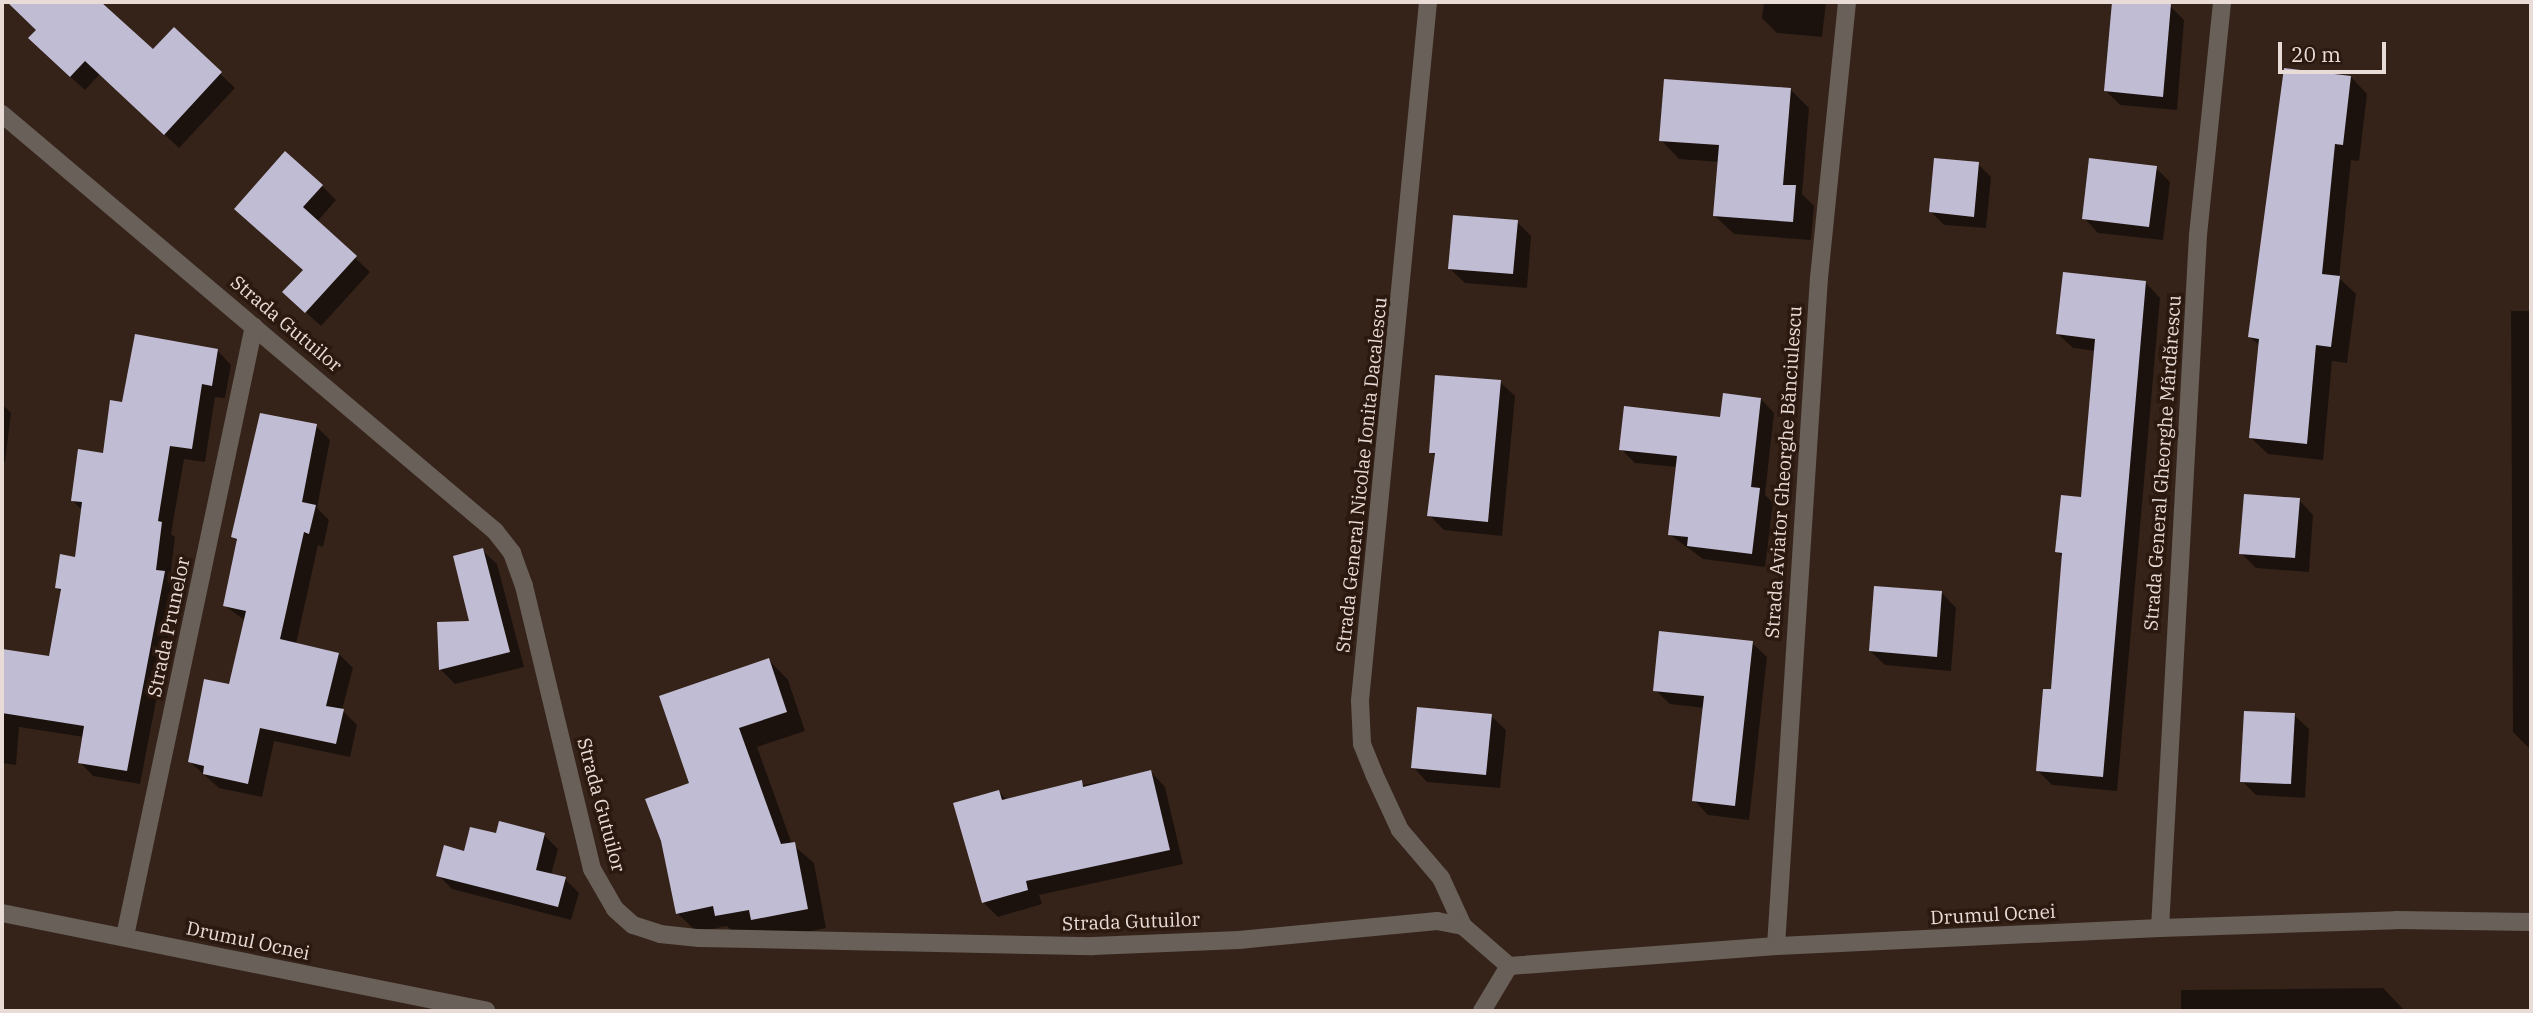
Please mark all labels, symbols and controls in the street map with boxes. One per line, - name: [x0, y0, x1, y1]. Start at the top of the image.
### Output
- scale bar: [2281, 28, 2390, 72]
- text: 20 m: [2291, 40, 2341, 68]
- street label: Strada Gutuilor: [226, 271, 346, 377]
- street label: Strada General Gheorghe Mărdărescu: [2140, 294, 2186, 632]
- street label: Strada General Nicolae Ionita Dacalescu: [1332, 296, 1392, 654]
- street label: Strada Aviator Gheorghe Bănciulescu: [1761, 305, 1807, 639]
- street label: Strada Prunelor: [143, 555, 195, 699]
- street label: Strada Gutuilor: [572, 736, 630, 874]
- street label: Drumul Ocnei: [1930, 900, 2056, 930]
- street label: Strada Gutuilor: [1062, 908, 1200, 936]
- street label: Drumul Ocnei: [184, 917, 312, 965]

